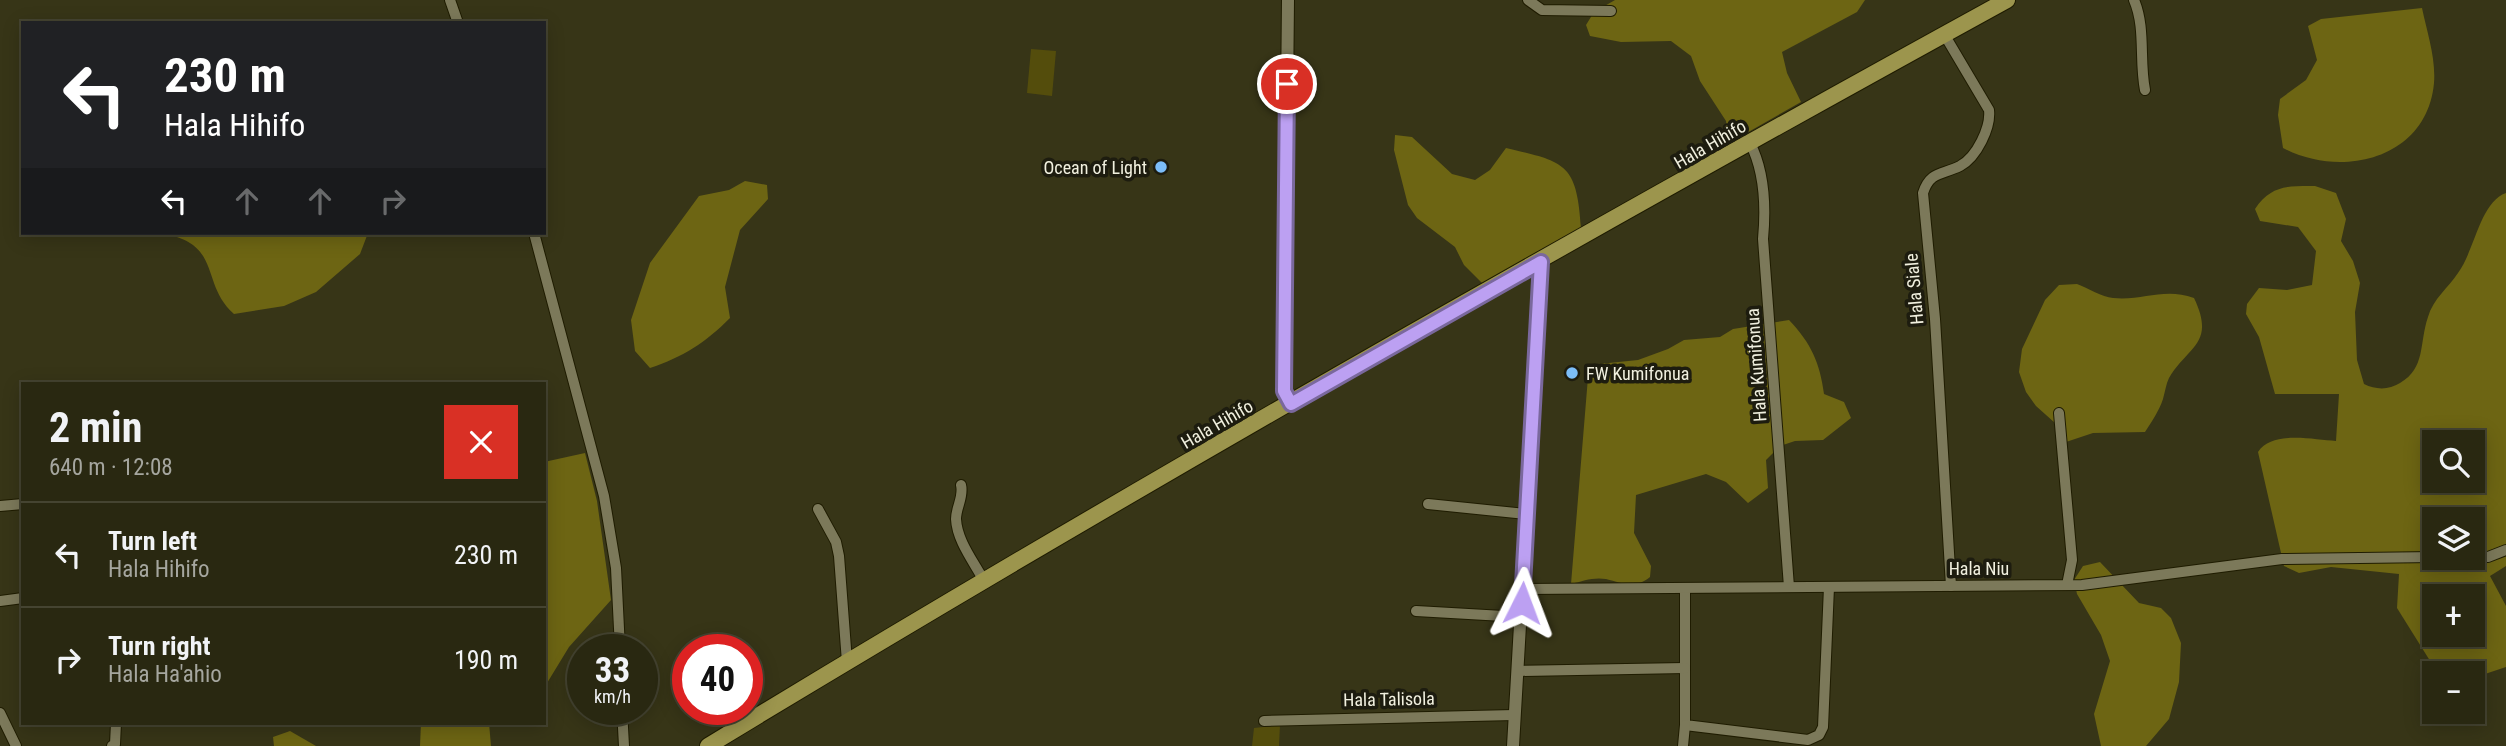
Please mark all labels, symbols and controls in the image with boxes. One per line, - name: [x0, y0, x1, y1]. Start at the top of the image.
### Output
- text: 230 m: [164, 47, 286, 104]
- icon: left: [49, 49, 140, 140]
- pin: [1257, 54, 1317, 114]
- icon: arrive: [1268, 65, 1306, 103]
- text: Hala Hihifo: [164, 106, 305, 144]
- street label: Hala Hihifo: [1670, 115, 1750, 173]
- place label: Ocean of Light: [1044, 157, 1147, 178]
- marker: Ocean of Light: [1153, 159, 1169, 175]
- icon: left: [155, 182, 193, 220]
- icon: ahead: [228, 182, 266, 220]
- icon: ahead: [301, 182, 339, 220]
- icon: right: [374, 182, 412, 220]
- street label: Hala Siale: [1900, 253, 1928, 325]
- street label: Hala Kumifonua: [1742, 308, 1770, 422]
- place label: FW Kumifonua: [1586, 363, 1689, 384]
- marker: FW Kumifonua: [1564, 365, 1580, 381]
- street label: Hala Hihifo: [1177, 395, 1257, 453]
- text: 2 min: [49, 403, 142, 452]
- button: close: [444, 405, 518, 479]
- map controls: [2422, 430, 2485, 724]
- button: search: [2422, 430, 2485, 493]
- text: 640 m · 12:08: [49, 454, 173, 481]
- button: layers: [2422, 507, 2485, 570]
- text: Turn left: [108, 526, 197, 556]
- icon: left: [49, 536, 87, 574]
- text: 230 m: [454, 540, 518, 570]
- text: Hala Hihifo: [108, 556, 210, 583]
- street label: Hala Niu: [1949, 558, 2009, 579]
- position arrow: [1485, 566, 1559, 640]
- button: +: [2422, 584, 2485, 647]
- text: Turn right: [108, 631, 210, 661]
- speed limit sign: 40: [672, 634, 763, 725]
- icon: right: [49, 641, 87, 679]
- text: 190 m: [454, 645, 518, 675]
- text: 33: [595, 650, 630, 691]
- text: Hala Ha'ahio: [108, 661, 222, 688]
- button: −: [2422, 661, 2485, 724]
- text: km/h: [594, 686, 631, 707]
- street label: Hala Talisola: [1343, 688, 1435, 710]

